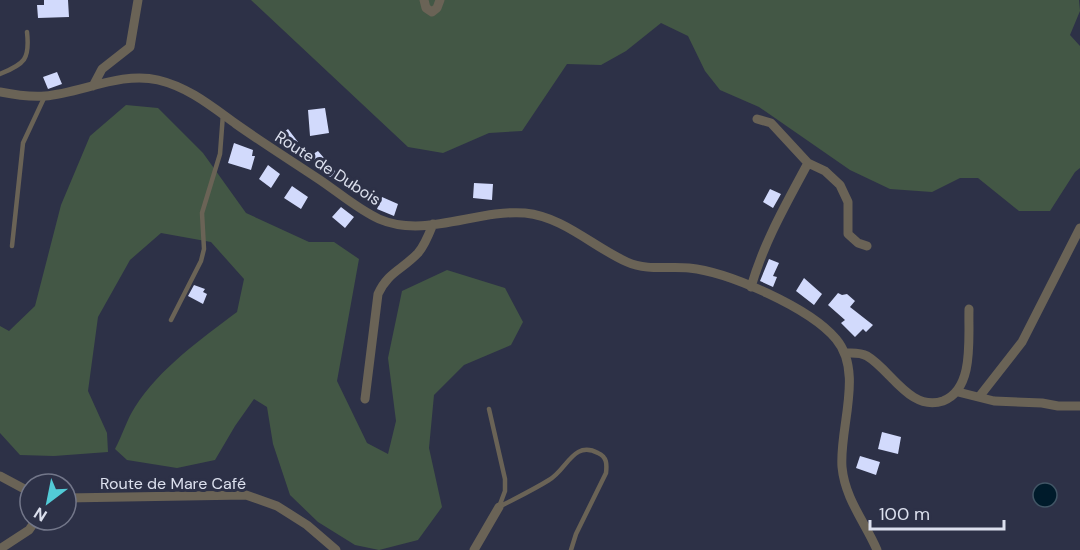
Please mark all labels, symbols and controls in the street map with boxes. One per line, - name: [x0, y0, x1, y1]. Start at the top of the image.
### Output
- street label: Route de Dubois: [271, 126, 385, 210]
- north arrow: [18, 472, 78, 532]
- street label: Route de Mare Café: [100, 473, 246, 494]
- scale bar: [870, 493, 1004, 531]
- text: N: [30, 502, 51, 526]
- text: 100 m: [879, 502, 930, 526]

